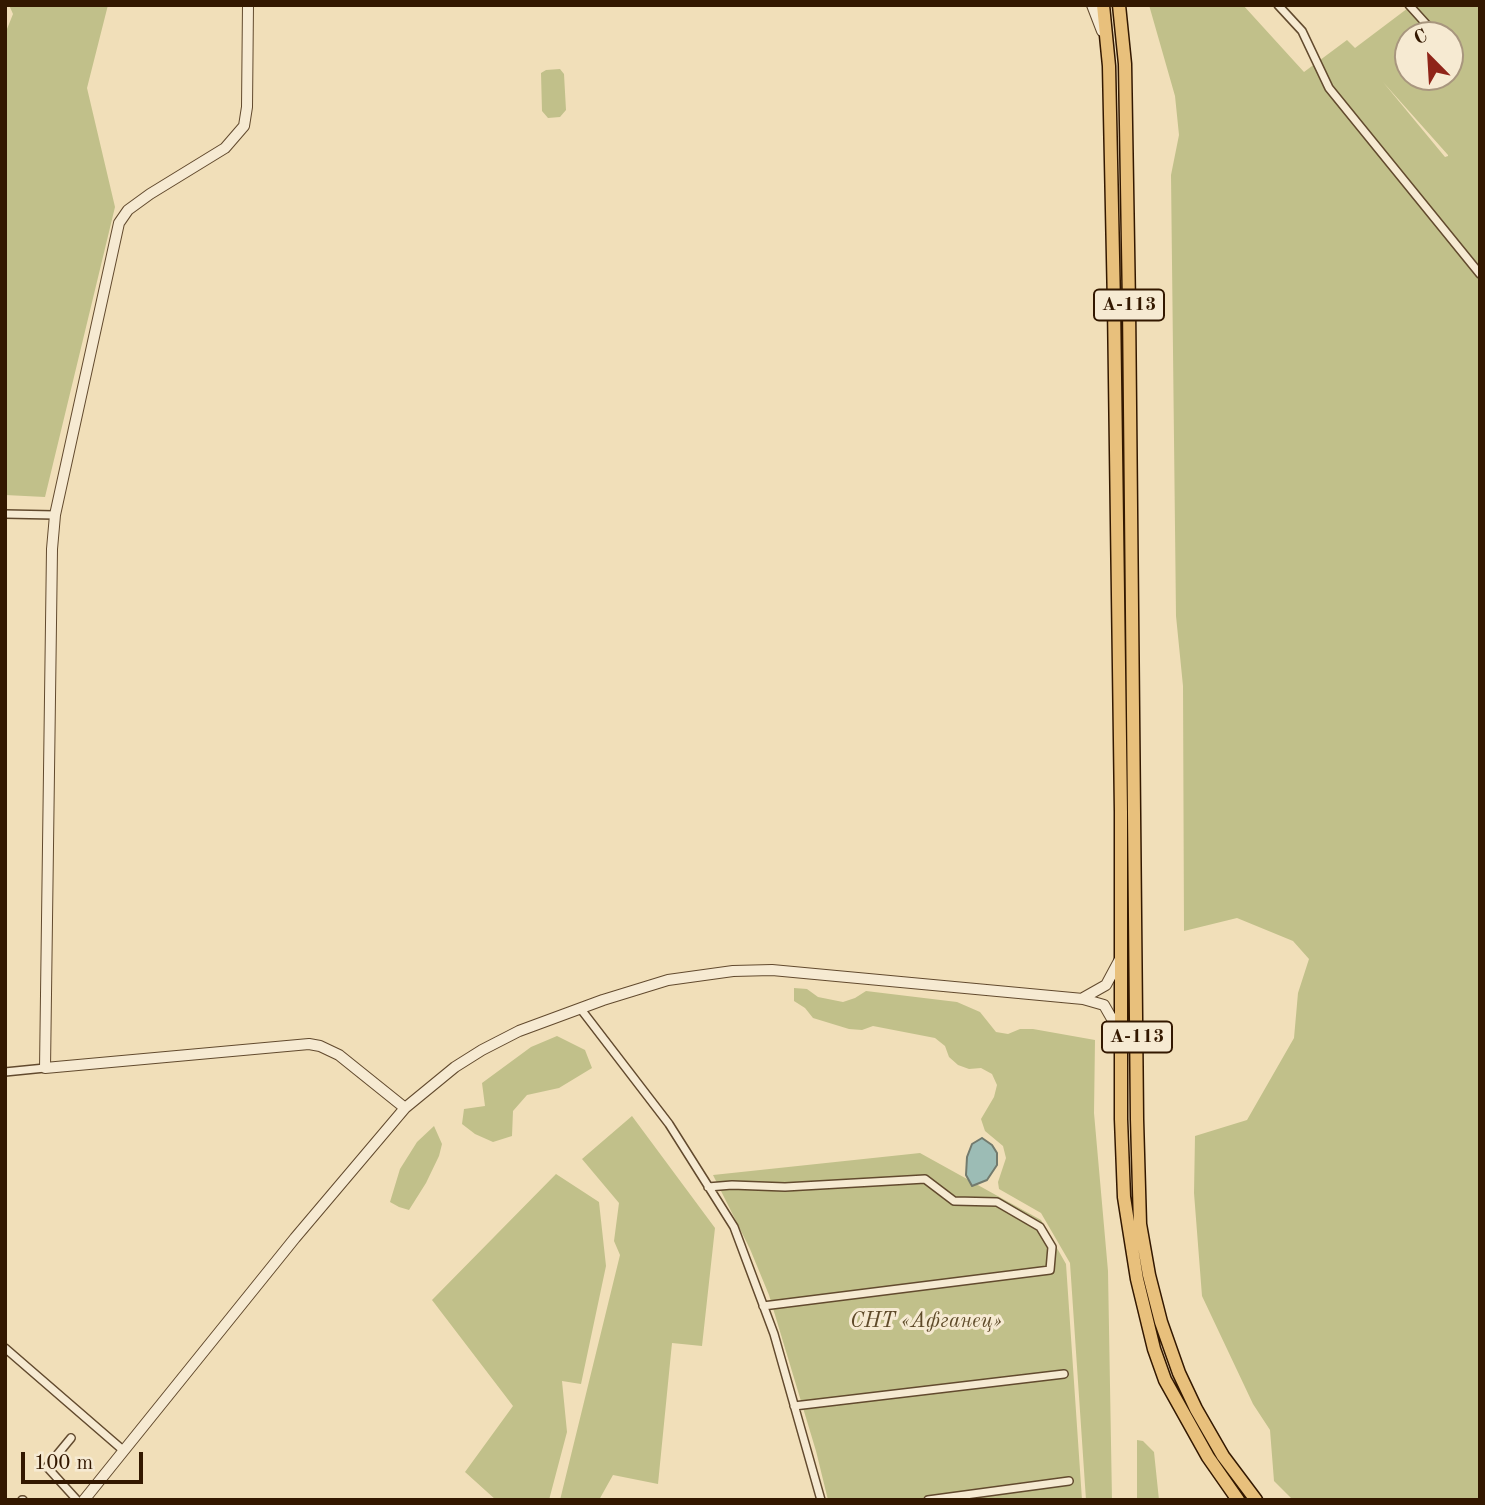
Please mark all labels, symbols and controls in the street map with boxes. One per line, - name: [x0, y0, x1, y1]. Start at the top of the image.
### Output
- north arrow: [1394, 21, 1464, 91]
- text: С: [1411, 27, 1431, 49]
- road number: А-113: [1094, 290, 1164, 320]
- road number: А-113: [1102, 1021, 1172, 1052]
- park label: СНТ «Афганец»: [850, 1308, 1002, 1334]
- scale bar: [24, 1438, 147, 1482]
- text: 100 m: [34, 1453, 93, 1474]

